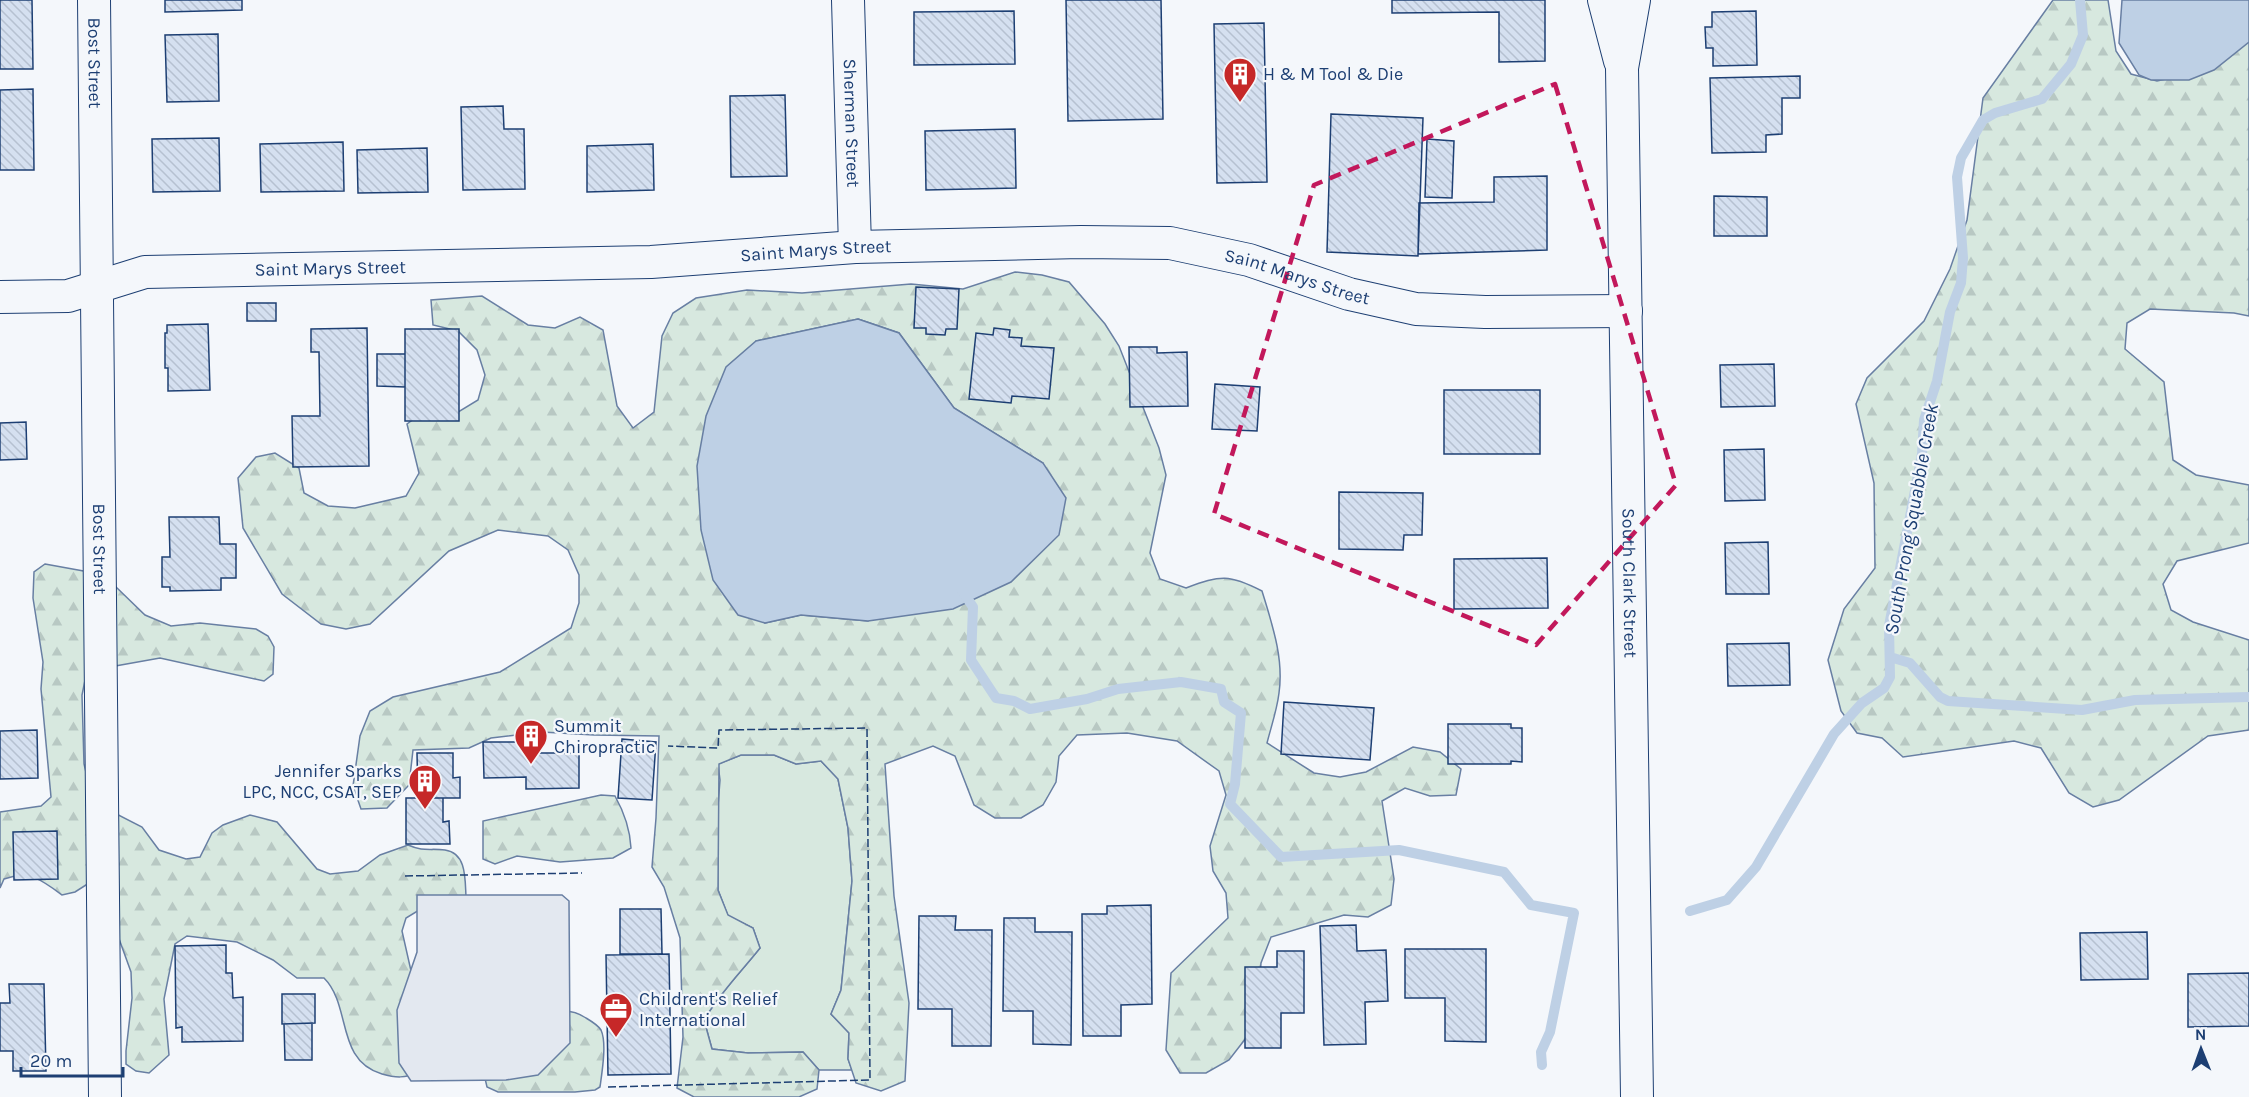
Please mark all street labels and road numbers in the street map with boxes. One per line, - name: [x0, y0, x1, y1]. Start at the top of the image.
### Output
- street label: Bost Street: [83, 17, 106, 109]
- street label: Sherman Street: [839, 58, 864, 188]
- street label: Saint Marys Street: [739, 235, 892, 266]
- street label: Saint Marys Street: [1222, 244, 1372, 309]
- street label: Saint Marys Street: [254, 256, 406, 281]
- street label: Bost Street: [88, 503, 111, 595]
- street label: South Clark Street: [1617, 508, 1642, 658]

